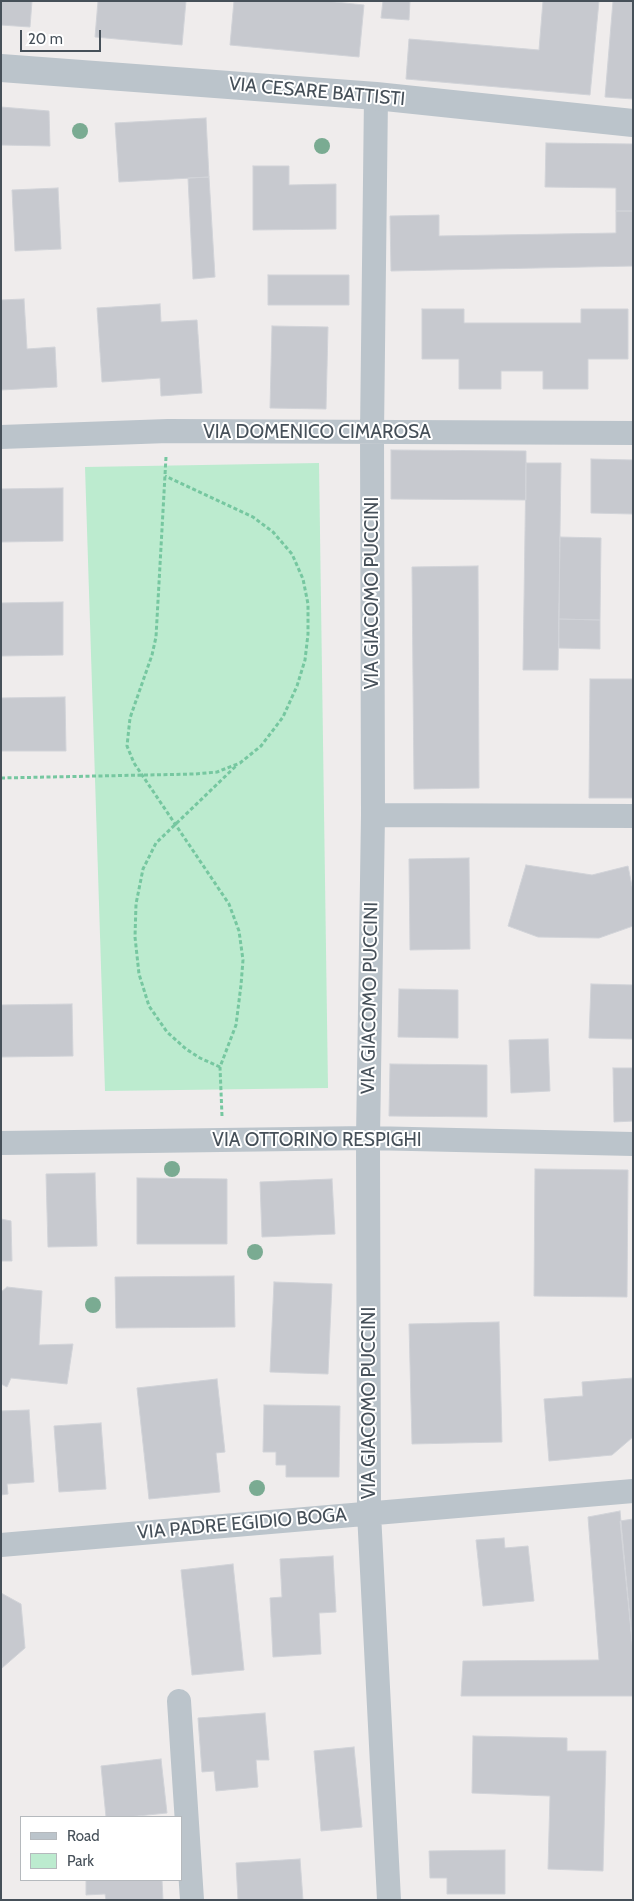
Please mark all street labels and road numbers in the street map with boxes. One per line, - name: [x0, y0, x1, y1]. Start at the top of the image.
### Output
- street label: VIA CESARE BATTISTI: [228, 73, 406, 111]
- street label: VIA DOMENICO CIMAROSA: [203, 421, 431, 443]
- street label: VIA GIACOMO PUCCINI: [361, 497, 383, 689]
- street label: VIA GIACOMO PUCCINI: [357, 902, 383, 1094]
- street label: VIA OTTORINO RESPIGHI: [212, 1129, 422, 1151]
- street label: VIA GIACOMO PUCCINI: [358, 1307, 380, 1499]
- street label: VIA PADRE EGIDIO BOGA: [136, 1503, 348, 1545]

